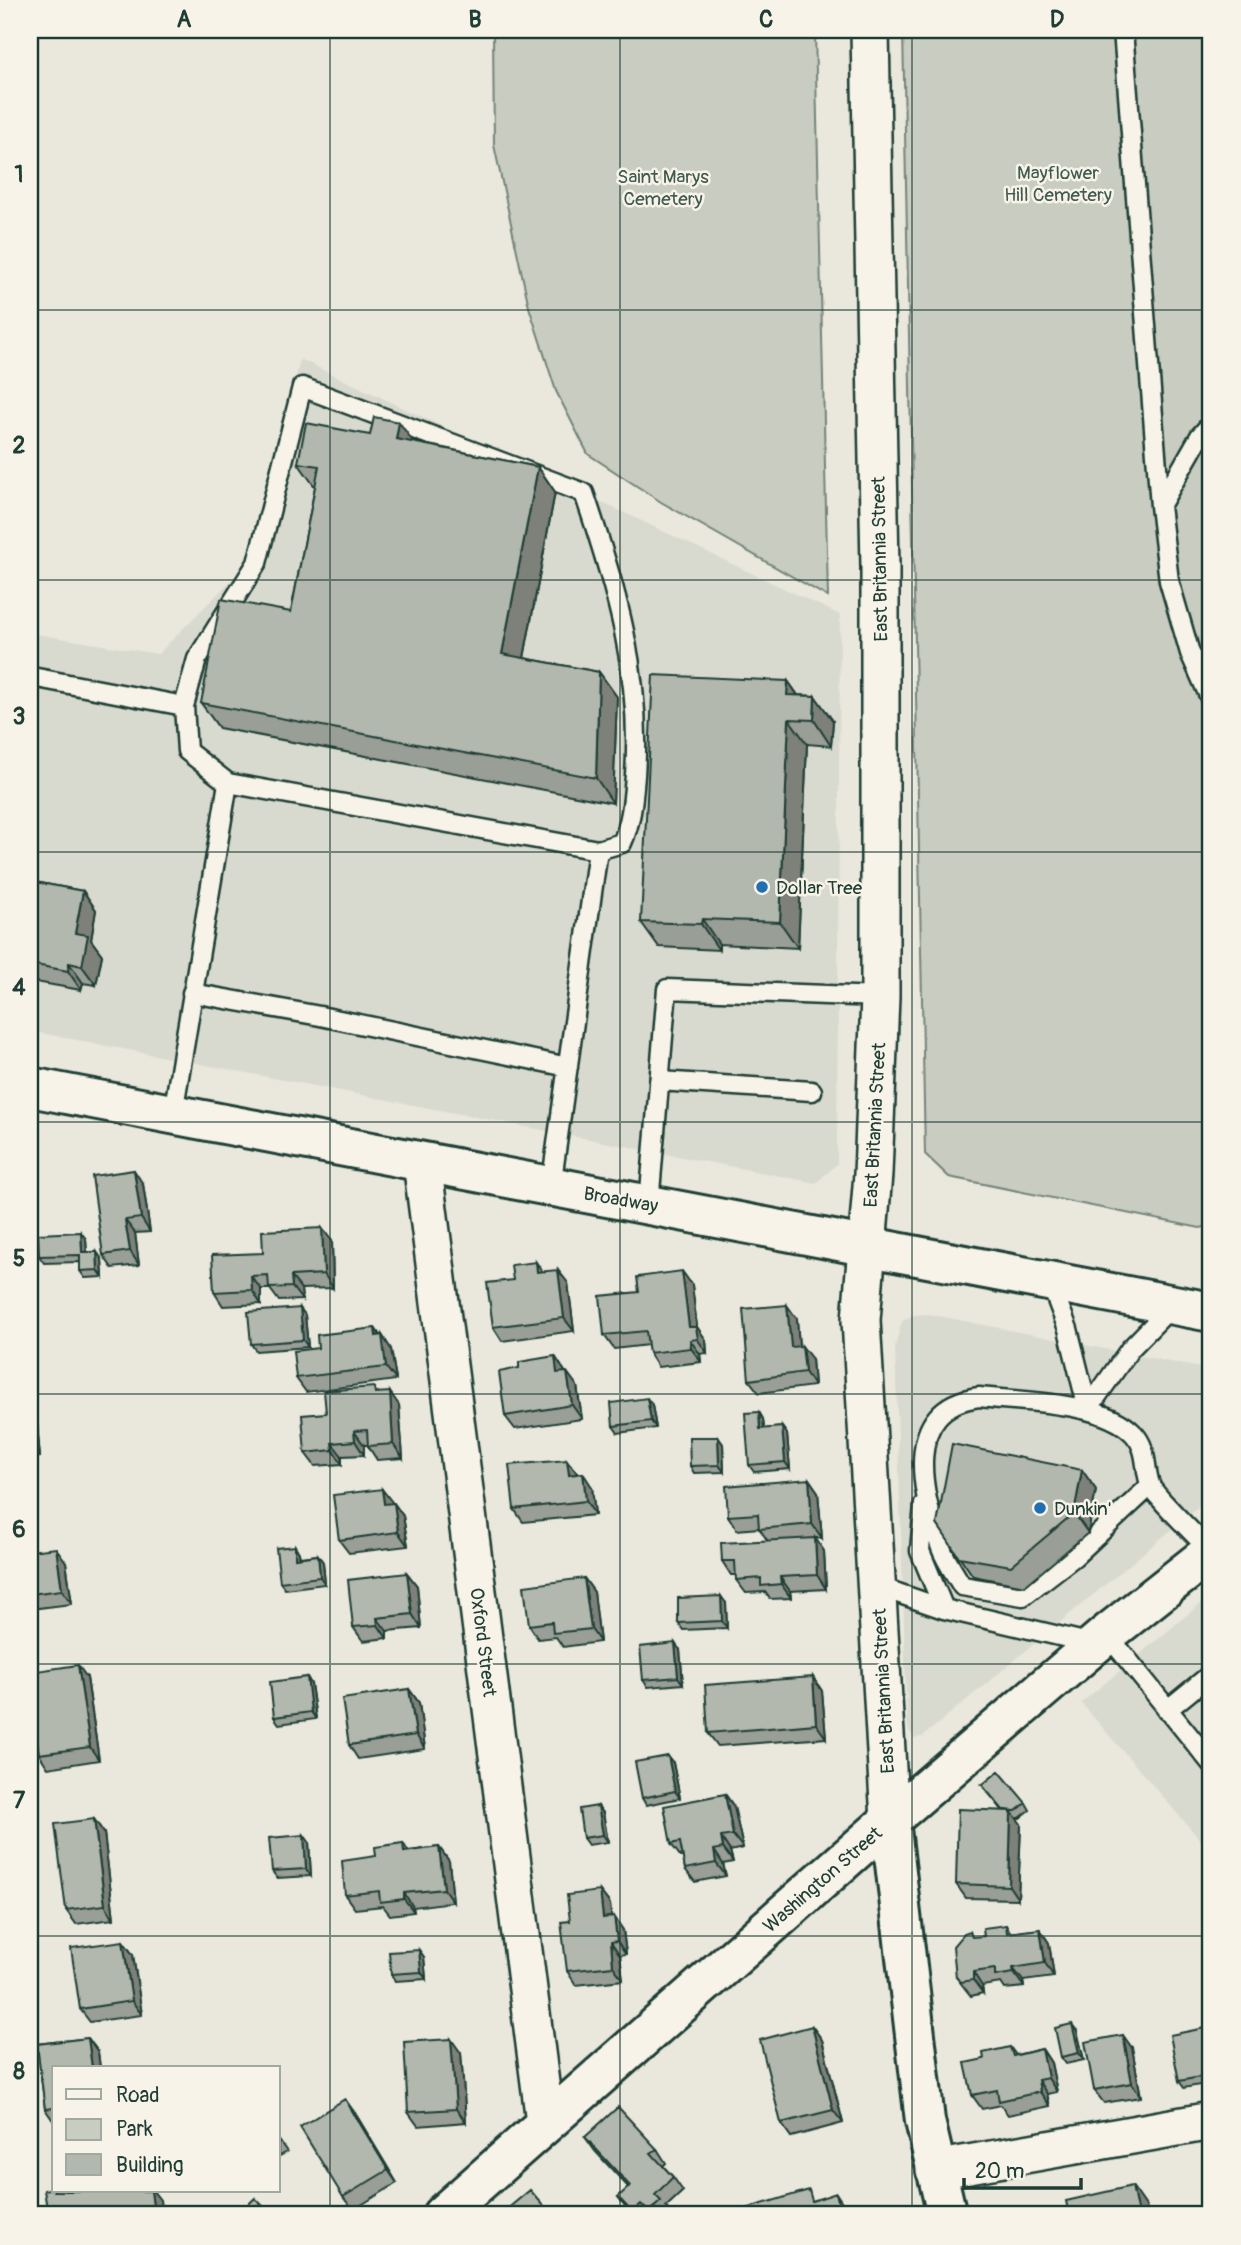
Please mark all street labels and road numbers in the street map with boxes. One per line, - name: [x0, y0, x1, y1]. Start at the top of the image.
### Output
- street label: East Britannia Street: [867, 476, 893, 642]
- street label: East Britannia Street: [859, 1042, 891, 1208]
- street label: Broadway: [582, 1182, 660, 1218]
- street label: Oxford Street: [464, 1586, 502, 1698]
- street label: East Britannia Street: [868, 1607, 900, 1774]
- street label: Washington Street: [758, 1821, 887, 1938]

